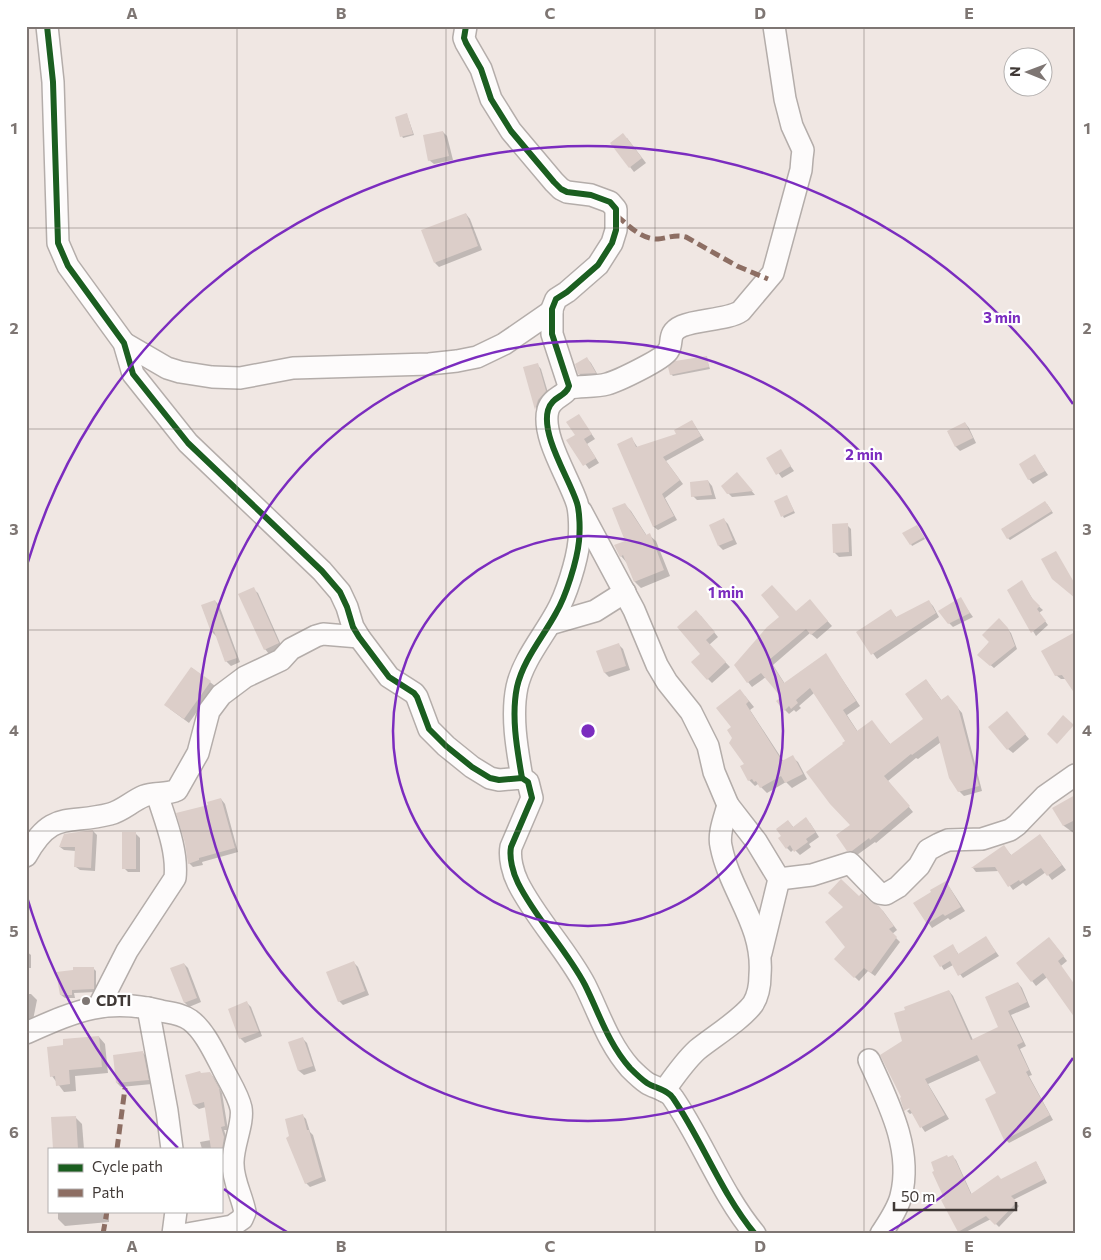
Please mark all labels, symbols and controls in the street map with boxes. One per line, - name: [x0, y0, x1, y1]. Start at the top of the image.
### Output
- text: A: [126, 3, 138, 22]
- text: B: [336, 3, 347, 22]
- text: C: [545, 3, 556, 22]
- text: D: [754, 3, 766, 22]
- text: E: [964, 3, 974, 22]
- north arrow: [1004, 48, 1054, 98]
- text: N: [1006, 66, 1023, 77]
- text: 1: [10, 118, 18, 137]
- text: 1: [1083, 118, 1091, 137]
- text: 3 min: [983, 308, 1021, 326]
- text: 2: [9, 318, 19, 337]
- text: 2: [1082, 318, 1092, 337]
- text: 2 min: [845, 445, 883, 463]
- text: 3: [9, 519, 19, 538]
- text: 3: [1082, 519, 1092, 538]
- text: 1 min: [708, 583, 744, 601]
- text: 4: [9, 720, 19, 739]
- text: 4: [1082, 720, 1092, 739]
- centre of rings: [579, 722, 597, 740]
- text: 5: [9, 921, 19, 940]
- text: 5: [1082, 921, 1092, 940]
- place label: CDTI: [96, 991, 131, 1009]
- marker: CDTI: [80, 995, 92, 1007]
- text: 6: [9, 1122, 19, 1141]
- text: 6: [1082, 1122, 1092, 1141]
- legend: [48, 1148, 222, 1212]
- text: Cycle path: [92, 1157, 163, 1175]
- scale bar: [894, 1180, 1016, 1212]
- text: Path: [92, 1183, 124, 1201]
- text: 50 m: [901, 1187, 935, 1205]
- text: A: [126, 1236, 138, 1255]
- text: B: [336, 1236, 347, 1255]
- text: C: [545, 1236, 556, 1255]
- text: D: [754, 1236, 766, 1255]
- text: E: [964, 1236, 974, 1255]

